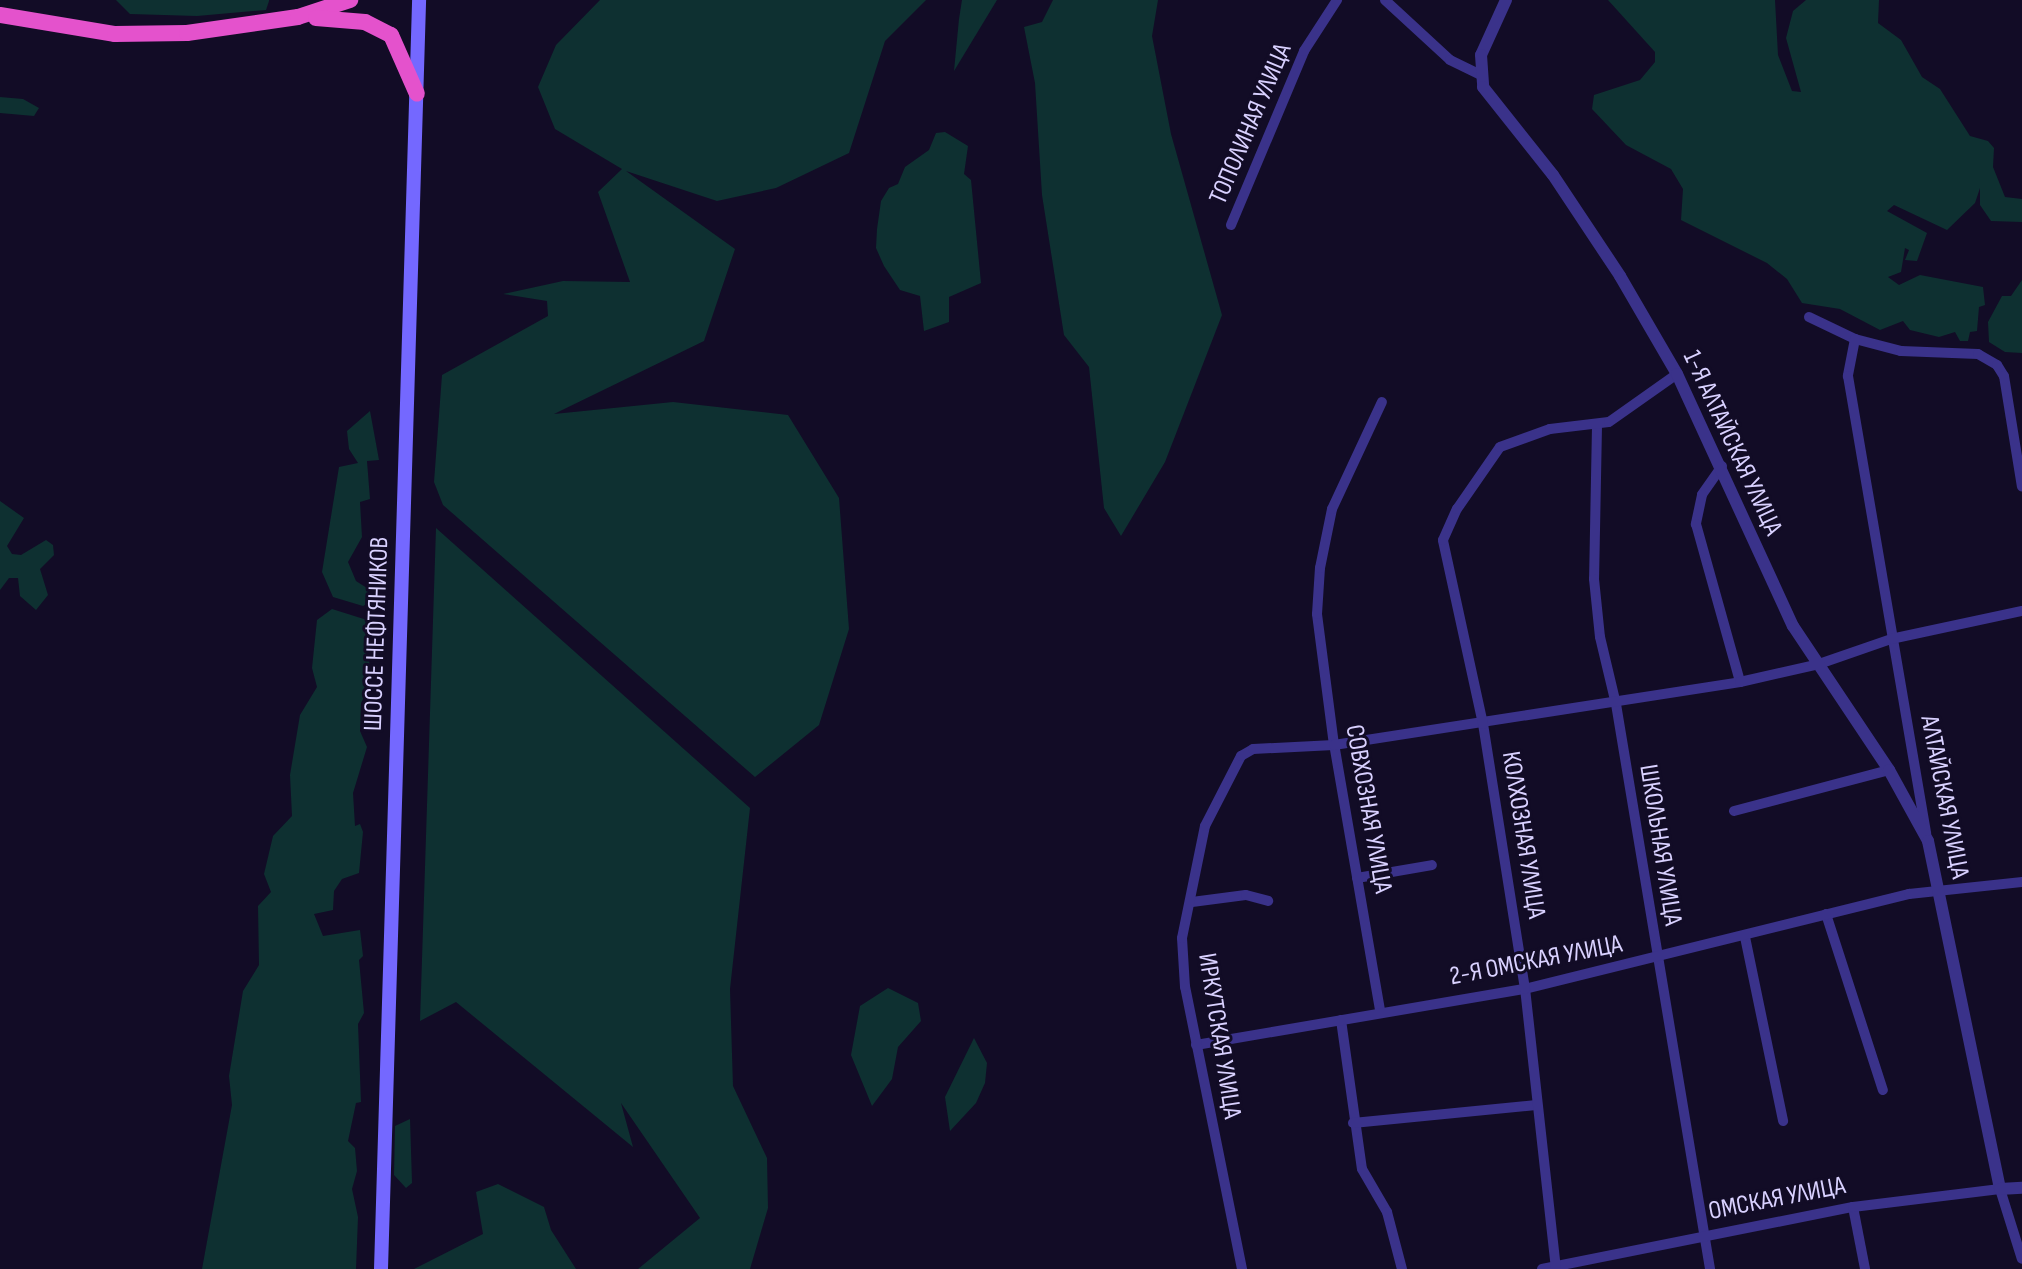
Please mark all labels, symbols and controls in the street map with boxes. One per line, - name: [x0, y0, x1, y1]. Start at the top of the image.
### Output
- street label: ТОПОЛИНАЯ УЛИЦА: [1203, 39, 1299, 209]
- street label: 1-Я АЛТАЙСКАЯ УЛИЦА: [1676, 346, 1788, 540]
- street label: ШОССЕ НЕФТЯНИКОВ: [358, 536, 396, 732]
- street label: АЛТАЙСКАЯ УЛИЦА: [1913, 713, 1975, 881]
- street label: СОВХОЗНАЯ УЛИЦА: [1338, 722, 1398, 896]
- street label: КОЛХОЗНАЯ УЛИЦА: [1494, 749, 1552, 921]
- street label: ШКОЛЬНАЯ УЛИЦА: [1632, 762, 1688, 928]
- street label: 2-Я ОМСКАЯ УЛИЦА: [1447, 929, 1625, 993]
- street label: ИРКУТСКАЯ УЛИЦА: [1191, 951, 1247, 1121]
- street label: ОМСКАЯ УЛИЦА: [1706, 1170, 1848, 1228]

